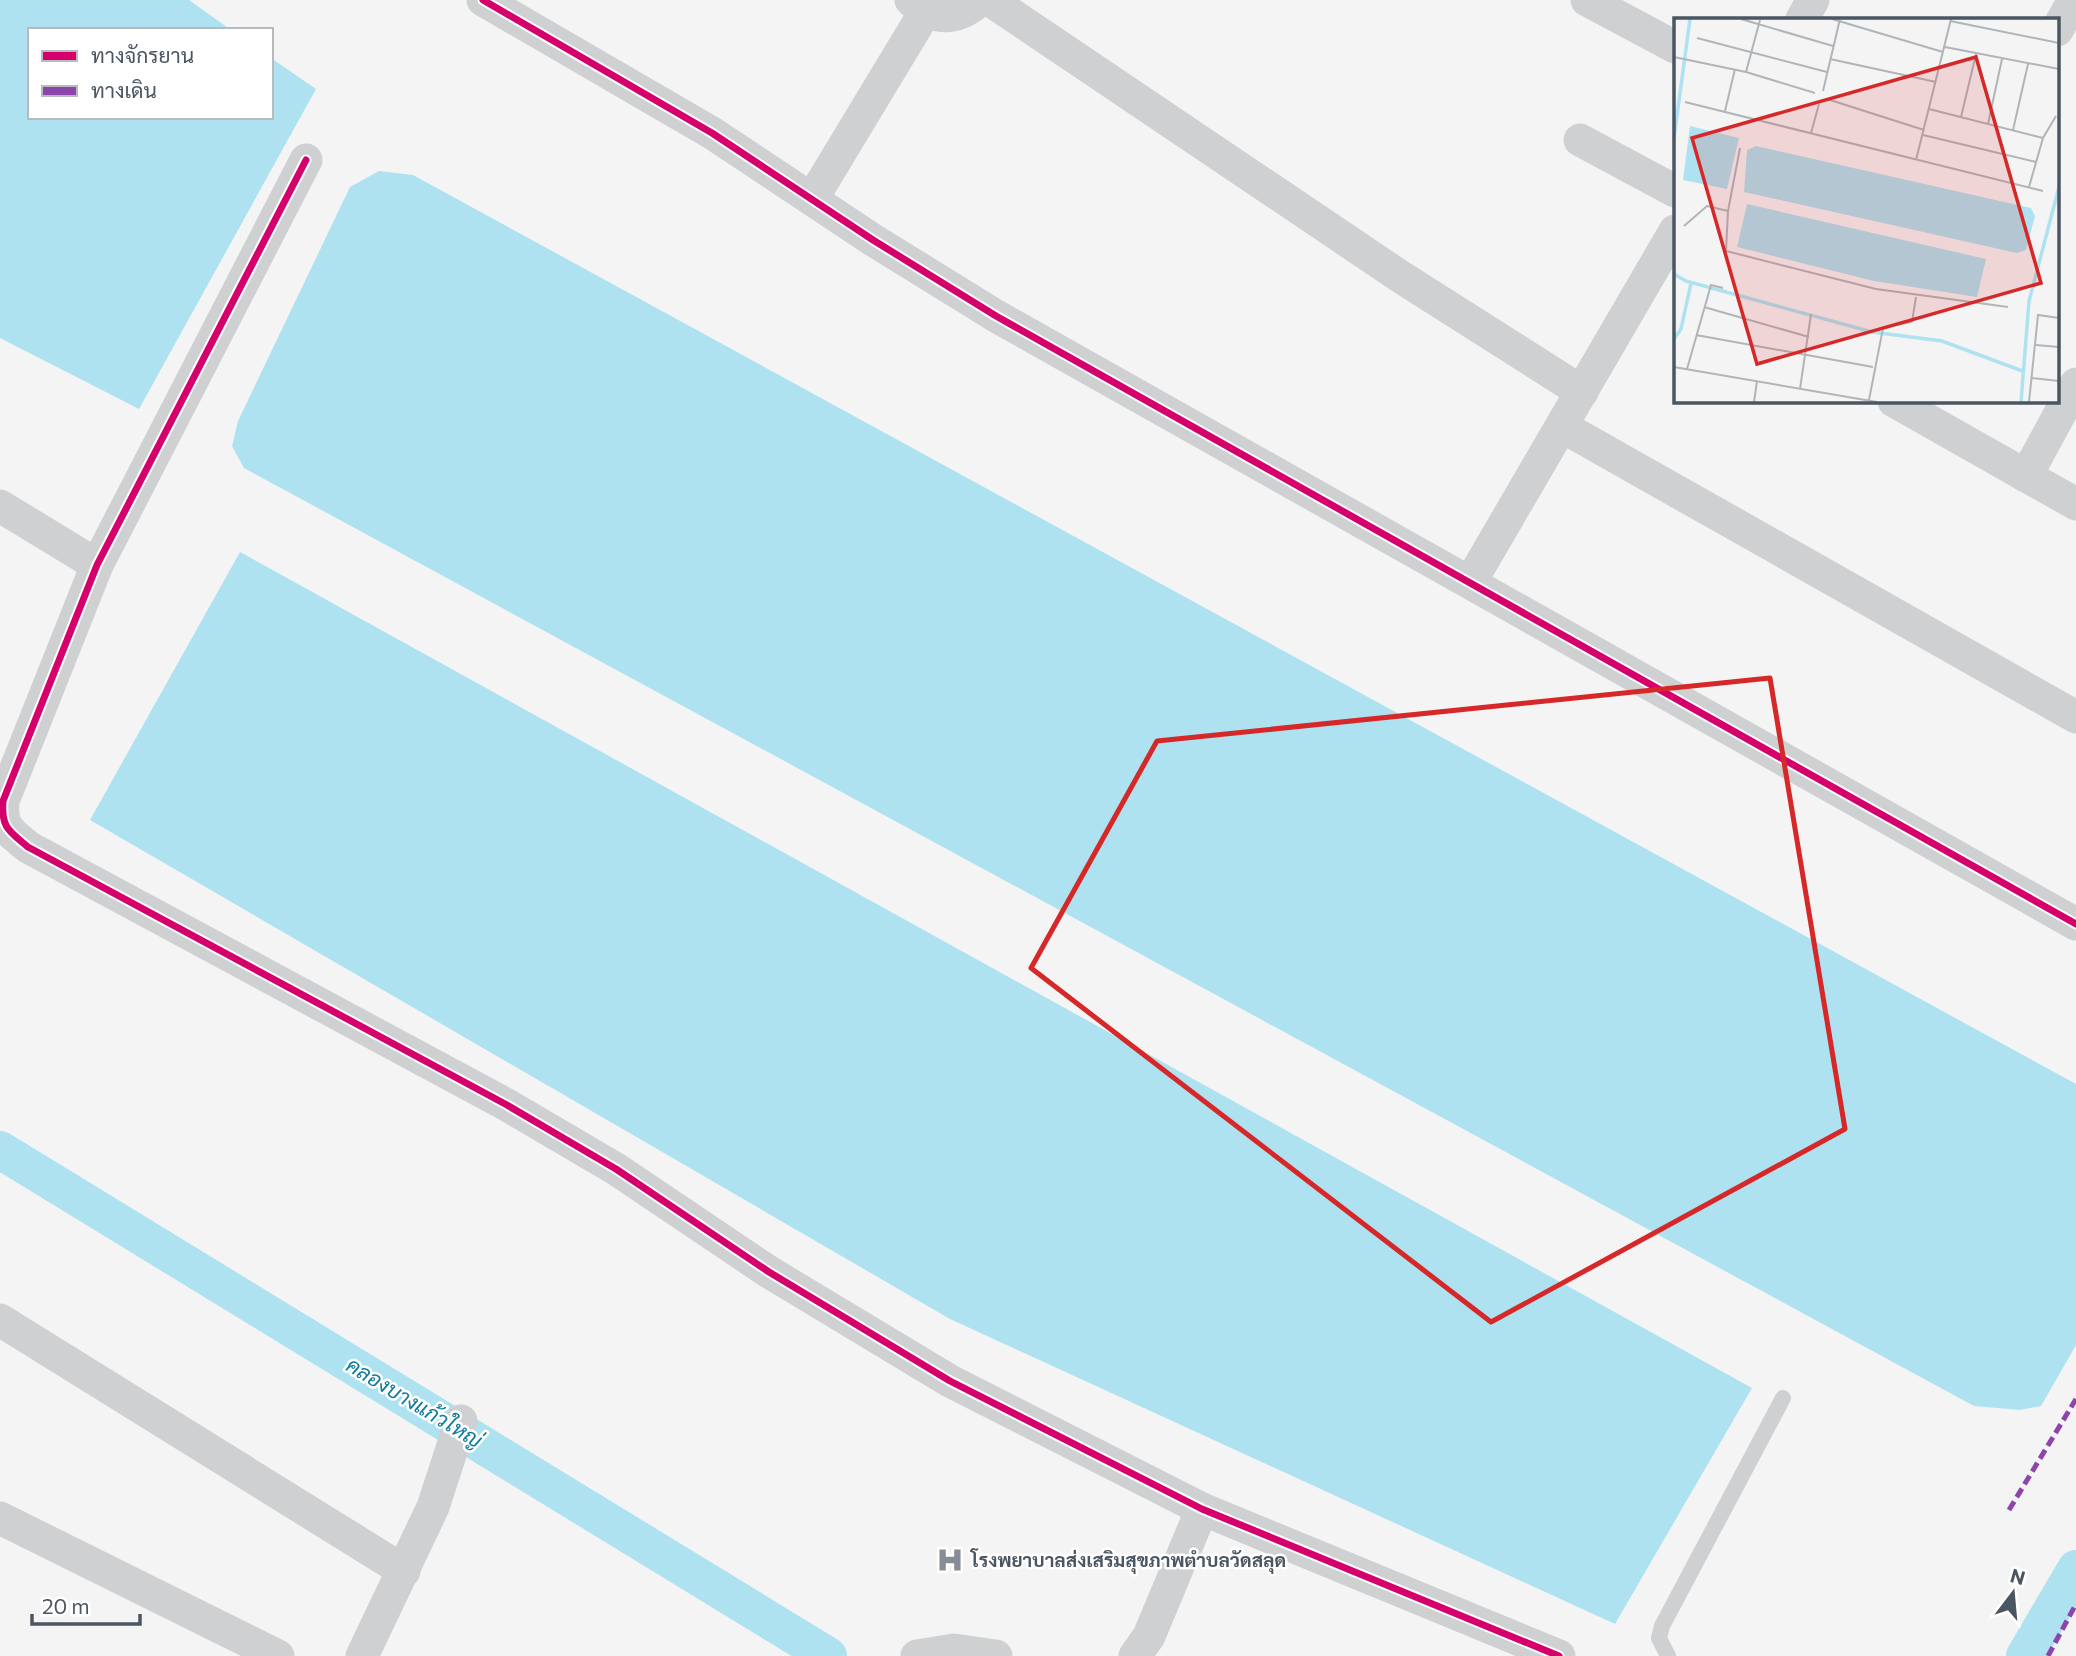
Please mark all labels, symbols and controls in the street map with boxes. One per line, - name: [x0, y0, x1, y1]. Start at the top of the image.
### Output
- inset map: [1674, 18, 2058, 402]
- legend: [28, 28, 273, 119]
- text: ทางจักรยาน: [91, 42, 194, 67]
- text: ทางเดิน: [91, 77, 157, 102]
- water label: คลองบางแก้วใหญ่: [342, 1351, 488, 1453]
- hospital icon: โรงพยาบาลส่งเสริมสุขภาพตำบลวัดสลุด: [935, 1545, 965, 1575]
- place label: โรงพยาบาลส่งเสริมสุขภาพตำบลวัดสลุด: [970, 1548, 1286, 1575]
- north arrow: [1978, 1558, 2048, 1628]
- text: N: [2008, 1563, 2028, 1589]
- scale bar: [32, 1582, 140, 1626]
- text: 20 m: [42, 1593, 90, 1618]

